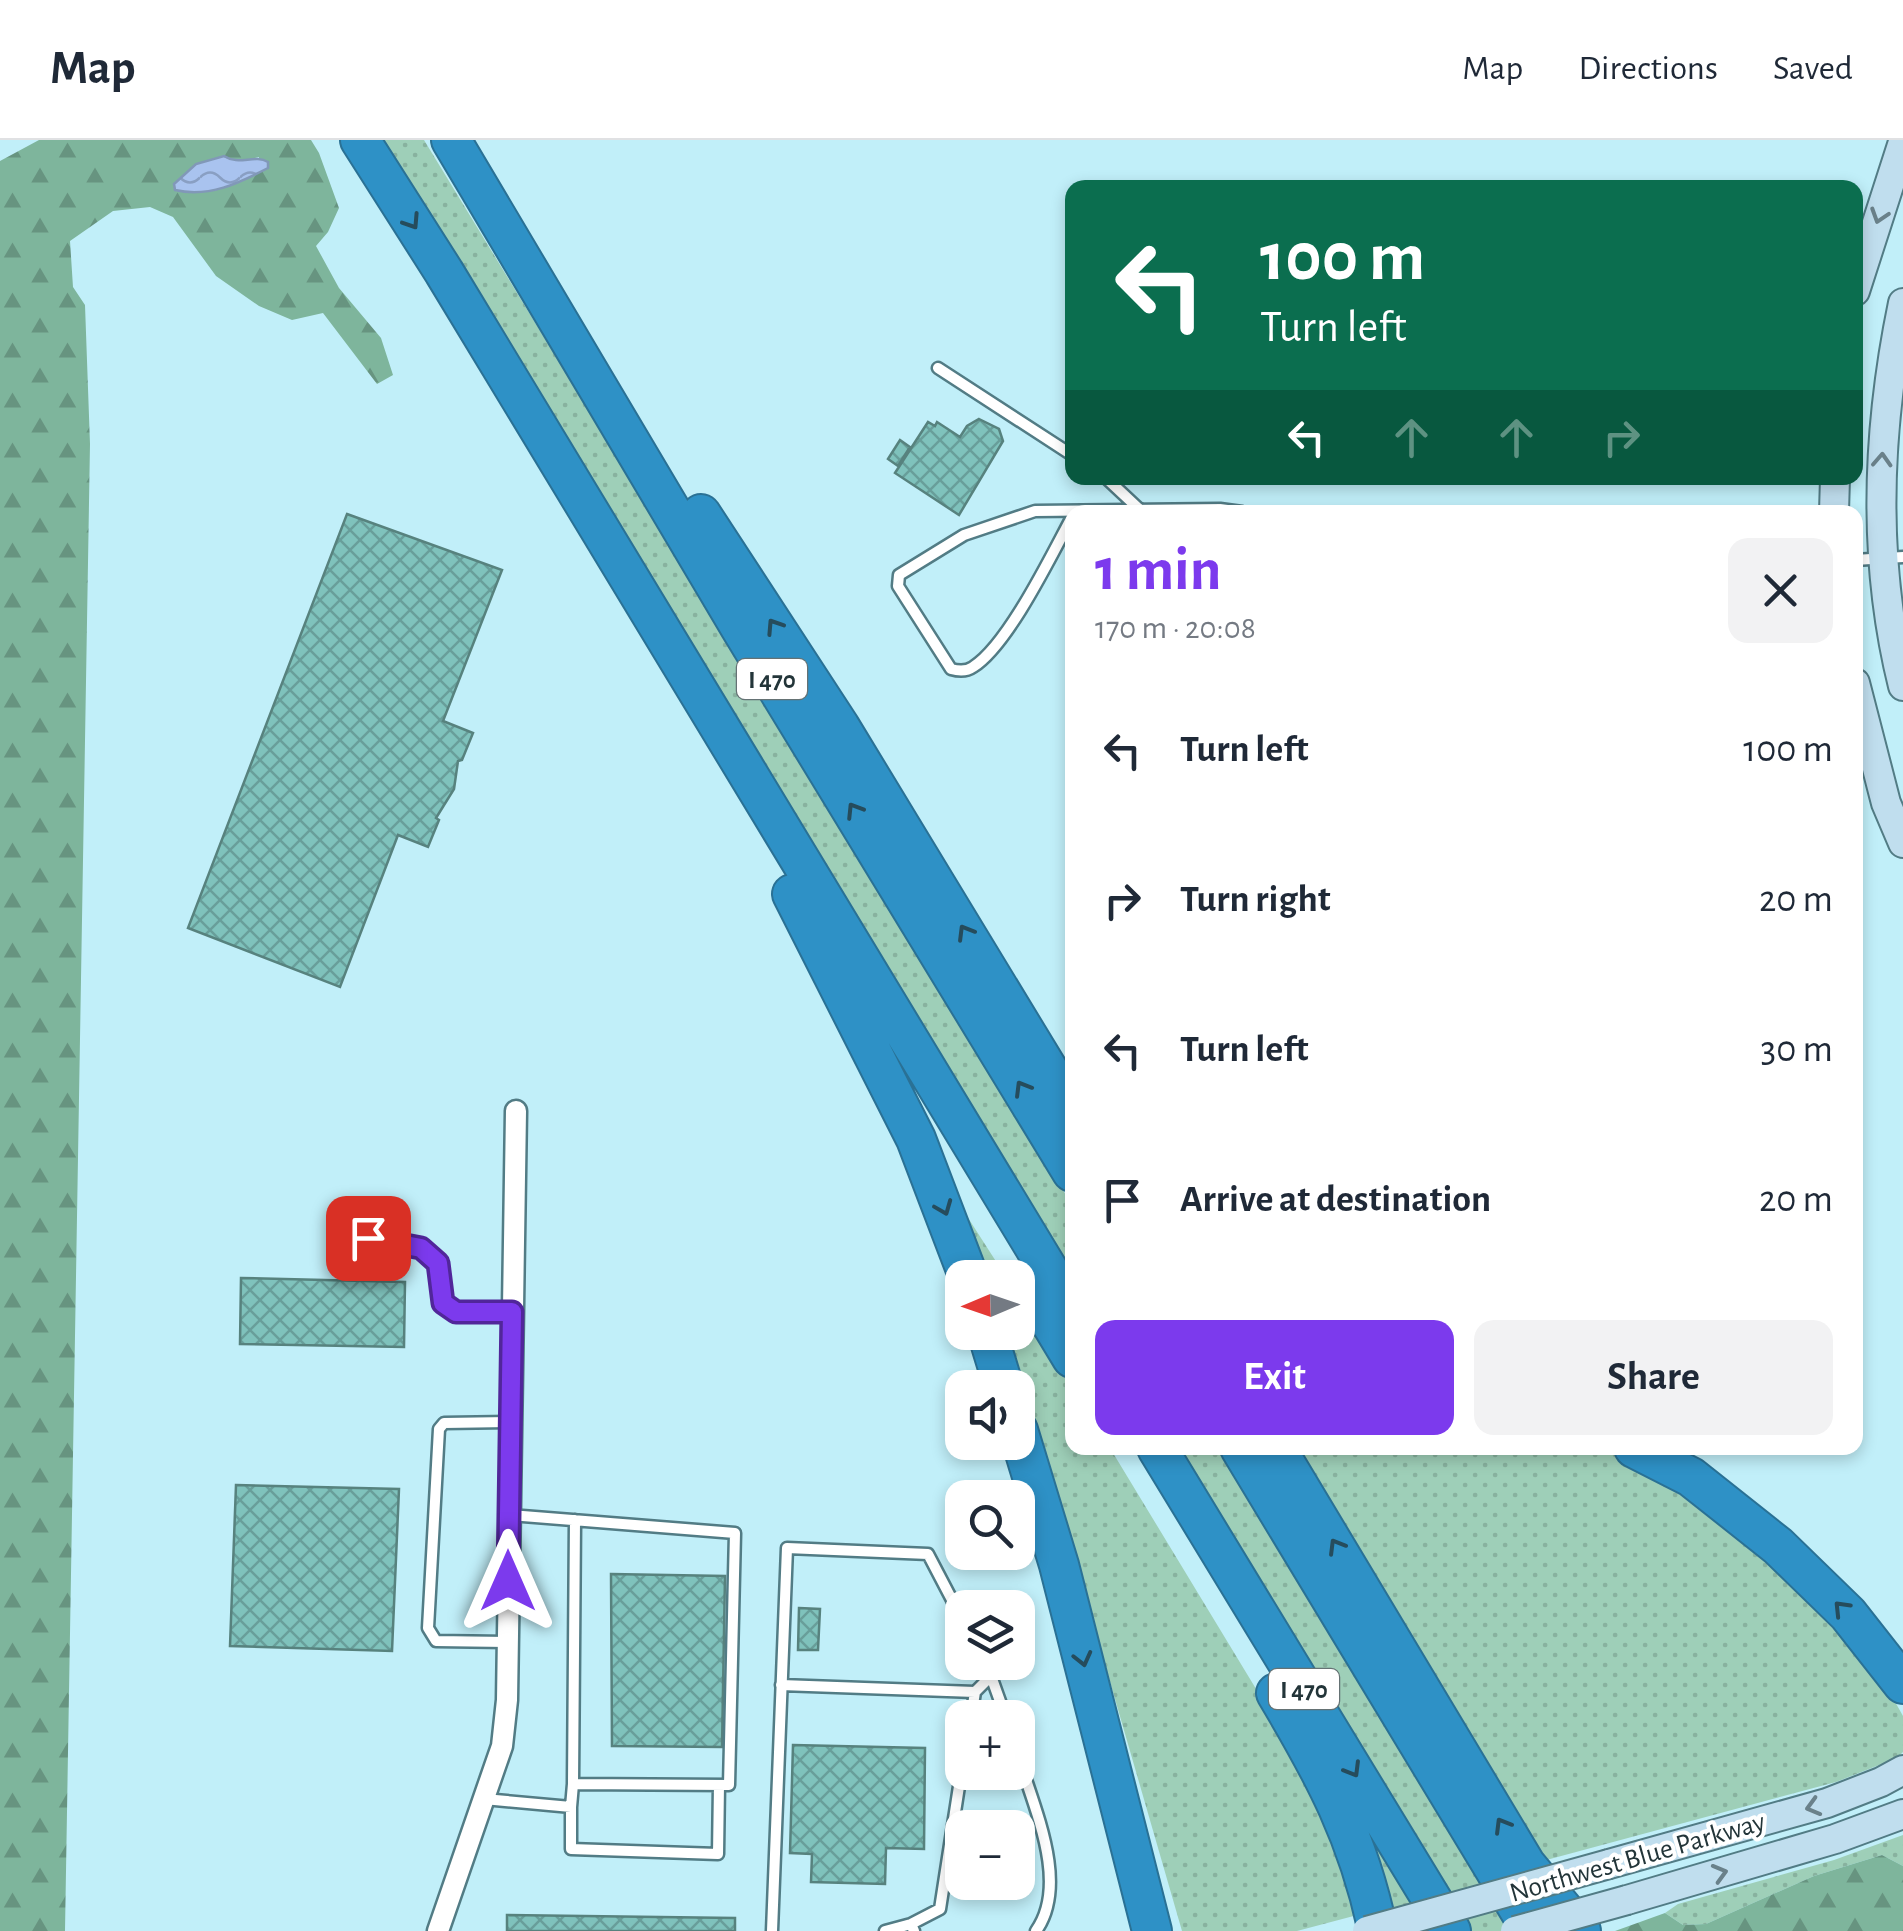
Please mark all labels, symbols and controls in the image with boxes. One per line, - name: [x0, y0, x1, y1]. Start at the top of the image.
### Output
- text: Map: [50, 45, 136, 93]
- text: Map: [1462, 51, 1523, 86]
- text: Directions: [1578, 51, 1718, 86]
- text: Saved: [1773, 51, 1853, 86]
- one-way arrow: [1870, 207, 1891, 224]
- one-way arrow: [400, 211, 419, 229]
- icon: left: [1095, 220, 1225, 350]
- text: 100 m: [1260, 223, 1425, 293]
- text: Turn left: [1260, 305, 1407, 350]
- icon: left: [1279, 410, 1334, 465]
- icon: ahead: [1384, 410, 1439, 465]
- icon: ahead: [1489, 410, 1544, 465]
- icon: right: [1594, 410, 1649, 465]
- one-way arrow: [1871, 451, 1892, 467]
- button: close: [1728, 538, 1833, 643]
- text: 1 min: [1095, 541, 1221, 601]
- text: 170 m · 20:08: [1095, 612, 1256, 644]
- one-way arrow: [768, 619, 787, 637]
- road number: I 470: [737, 659, 807, 699]
- icon: left: [1095, 723, 1150, 778]
- text: Turn left: [1180, 731, 1308, 769]
- text: 100 m: [1743, 731, 1833, 769]
- one-way arrow: [847, 803, 866, 821]
- icon: right: [1095, 873, 1150, 928]
- text: Turn right: [1180, 881, 1330, 919]
- text: 20 m: [1759, 881, 1833, 919]
- one-way arrow: [958, 925, 977, 943]
- icon: left: [1095, 1023, 1150, 1078]
- text: Turn left: [1180, 1031, 1308, 1069]
- text: 30 m: [1761, 1031, 1833, 1069]
- one-way arrow: [1015, 1081, 1034, 1099]
- icon: arrive: [1095, 1173, 1150, 1228]
- text: Arrive at destination: [1180, 1181, 1491, 1219]
- text: 20 m: [1759, 1181, 1833, 1219]
- pin: [326, 1196, 411, 1281]
- one-way arrow: [932, 1198, 952, 1216]
- icon: arrive: [341, 1211, 396, 1266]
- north arrow: [945, 1260, 1035, 1350]
- map controls: [945, 1260, 1035, 1900]
- button: Exit: [1095, 1320, 1454, 1435]
- button: Share: [1474, 1320, 1833, 1435]
- button: sound: [945, 1370, 1035, 1460]
- button: search: [945, 1480, 1035, 1570]
- position arrow: [456, 1529, 560, 1633]
- one-way arrow: [1329, 1539, 1348, 1557]
- button: layers: [945, 1590, 1035, 1680]
- one-way arrow: [1835, 1602, 1853, 1620]
- one-way arrow: [1072, 1650, 1093, 1667]
- road number: I 470: [1269, 1669, 1339, 1709]
- button: +: [945, 1700, 1035, 1790]
- one-way arrow: [1341, 1759, 1360, 1777]
- one-way arrow: [1805, 1795, 1822, 1816]
- street label: Northwest Blue Parkway: [1507, 1808, 1769, 1908]
- button: −: [945, 1810, 1035, 1900]
- one-way arrow: [1495, 1818, 1514, 1836]
- one-way arrow: [1711, 1863, 1729, 1884]

